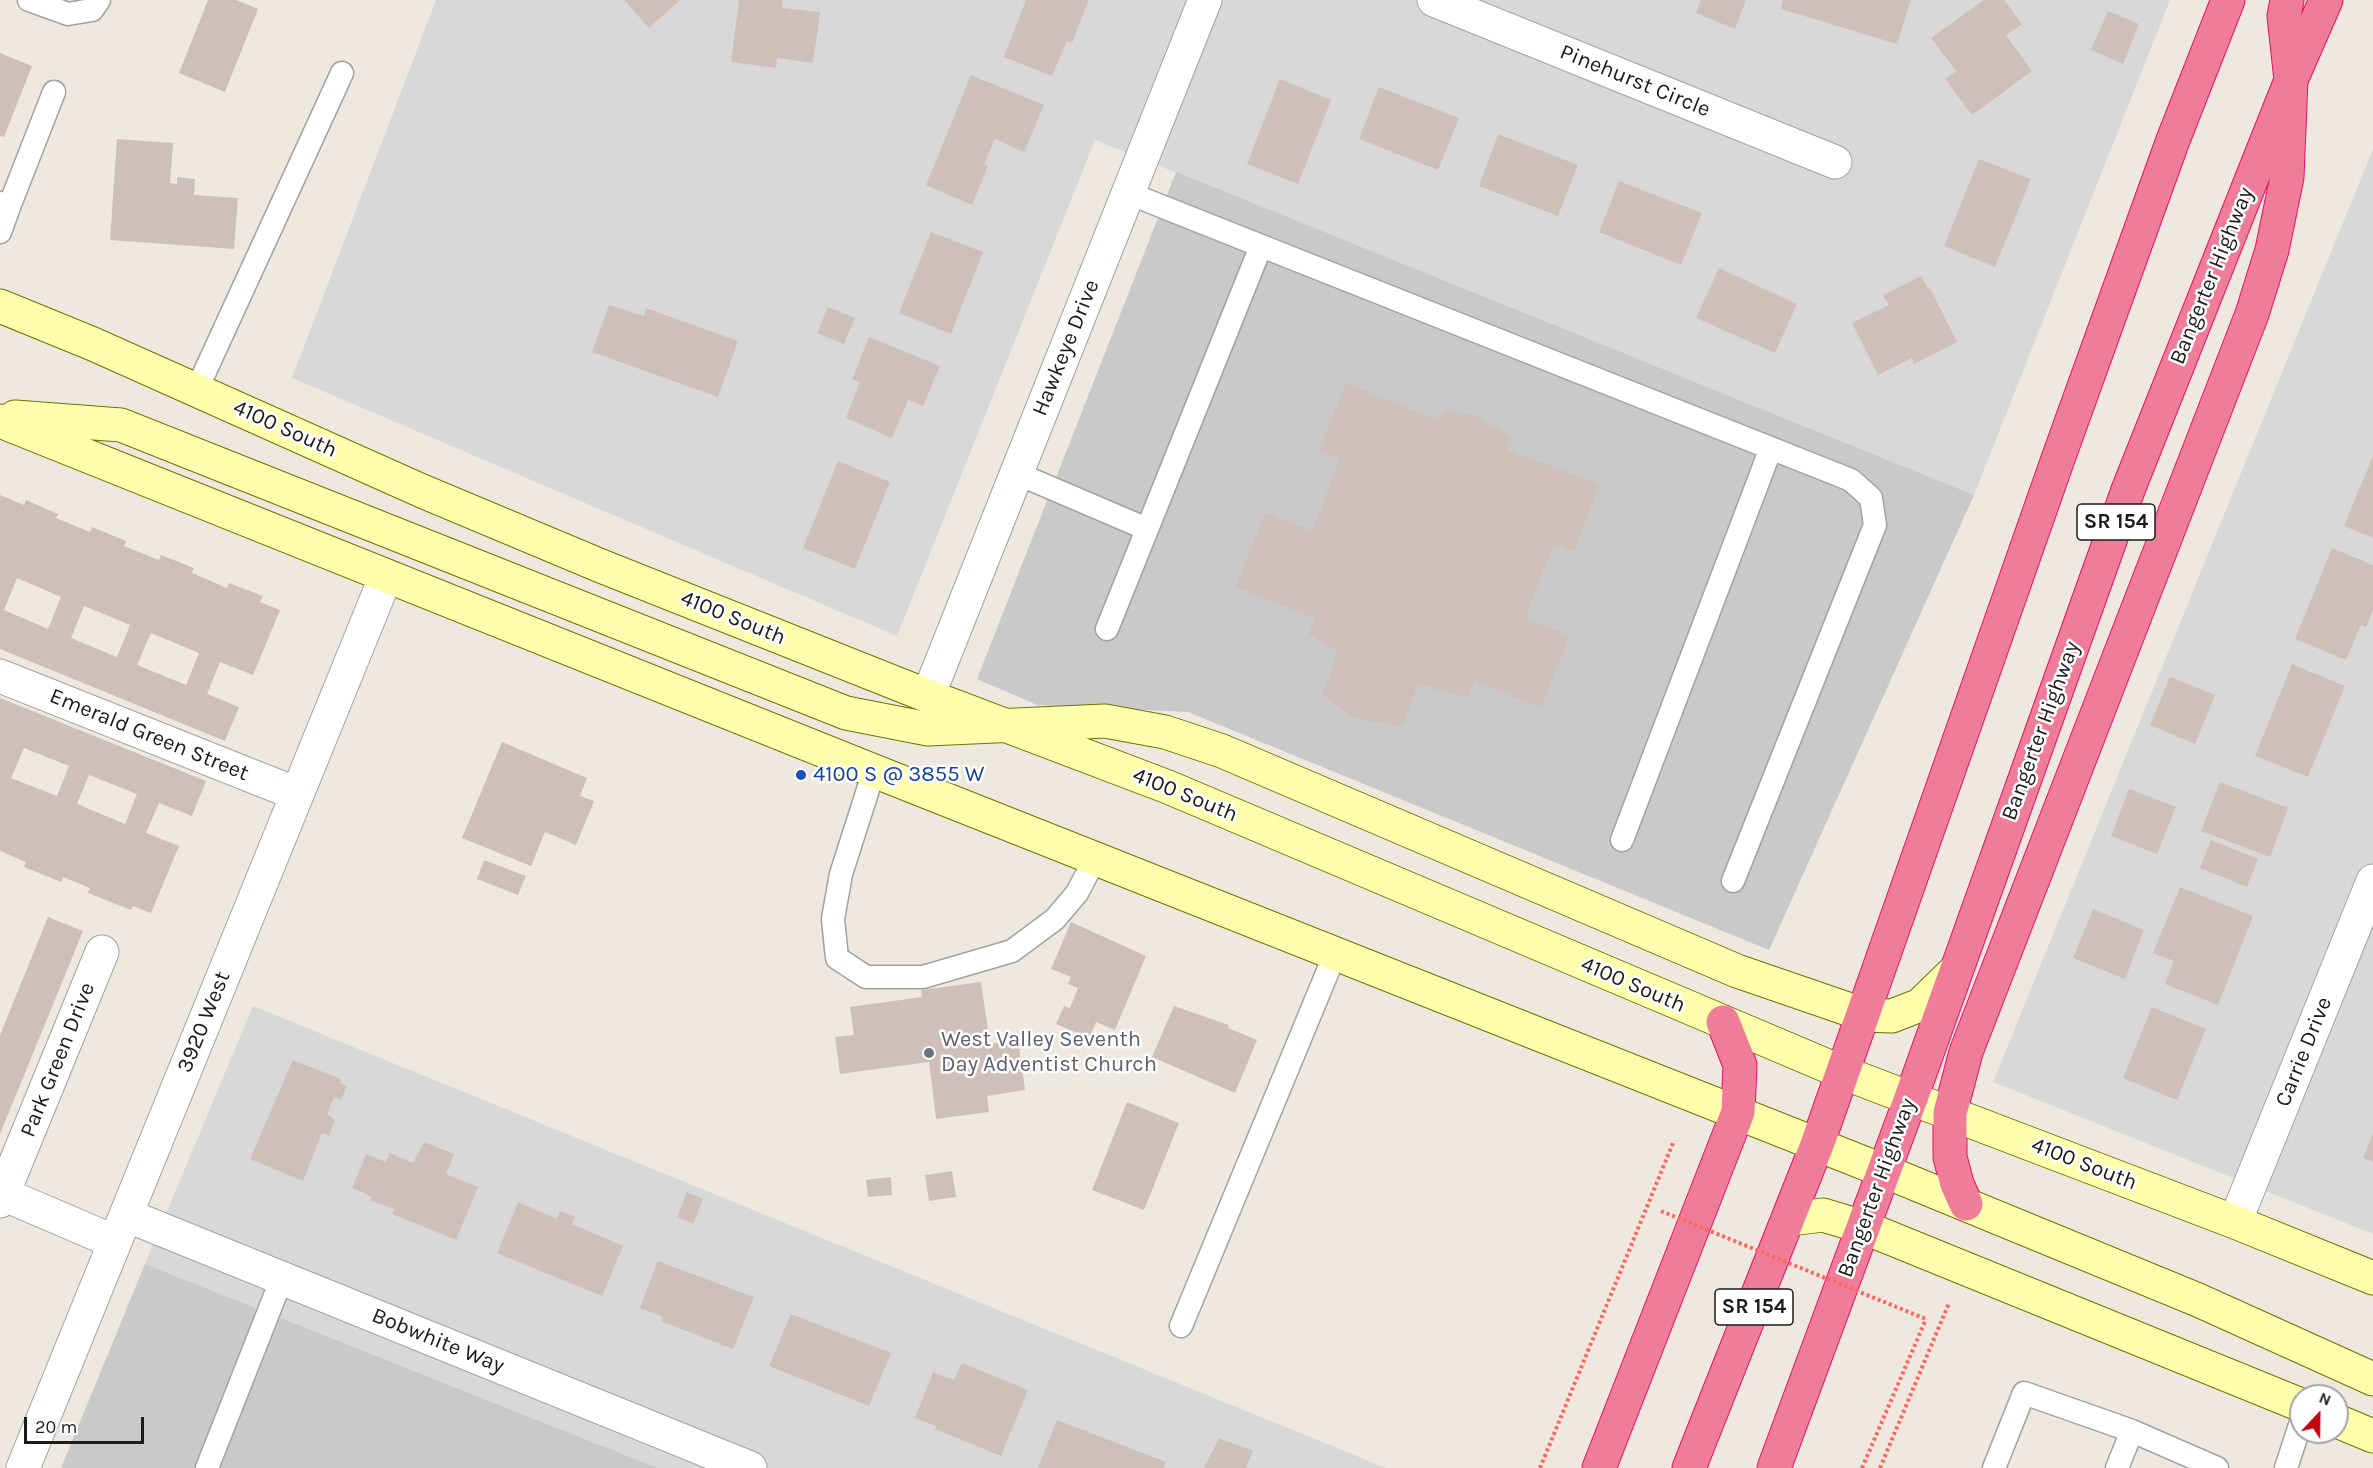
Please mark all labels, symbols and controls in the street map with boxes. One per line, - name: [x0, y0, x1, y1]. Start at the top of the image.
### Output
- street label: Pinehurst Circle: [1556, 39, 1714, 123]
- street label: Bangerter Highway: [2164, 184, 2260, 368]
- street label: Hawkeye Drive: [1027, 276, 1105, 420]
- street label: 4100 South: [229, 394, 341, 464]
- road number: SR 154: [2077, 504, 2155, 540]
- street label: 4100 South: [677, 585, 789, 651]
- street label: Bangerter Highway: [1996, 638, 2086, 824]
- street label: Emerald Green Street: [46, 683, 252, 787]
- place label: 4100 S @ 3855 W: [813, 762, 985, 788]
- street label: 4100 South: [1129, 762, 1241, 828]
- marker: 4100 S @ 3855 W: [794, 768, 808, 782]
- street label: 4100 South: [1577, 951, 1689, 1019]
- street label: 3920 West: [172, 968, 236, 1076]
- street label: Park Green Drive: [15, 979, 101, 1141]
- street label: Carrie Drive: [2270, 993, 2338, 1111]
- place label: West Valley Seventh Day Adventist Church: [941, 1027, 1157, 1078]
- marker: West Valley Seventh Day Adventist Church: [922, 1046, 936, 1060]
- street label: Bangerter Highway: [1832, 1095, 1922, 1281]
- street label: 4100 South: [2027, 1132, 2141, 1196]
- road number: SR 154: [1715, 1289, 1793, 1325]
- street label: Bobwhite Way: [368, 1302, 508, 1380]
- north arrow: [2289, 1384, 2349, 1444]
- text: N: [2316, 1388, 2334, 1410]
- scale bar: [27, 1405, 147, 1443]
- text: 20 m: [35, 1416, 77, 1438]

